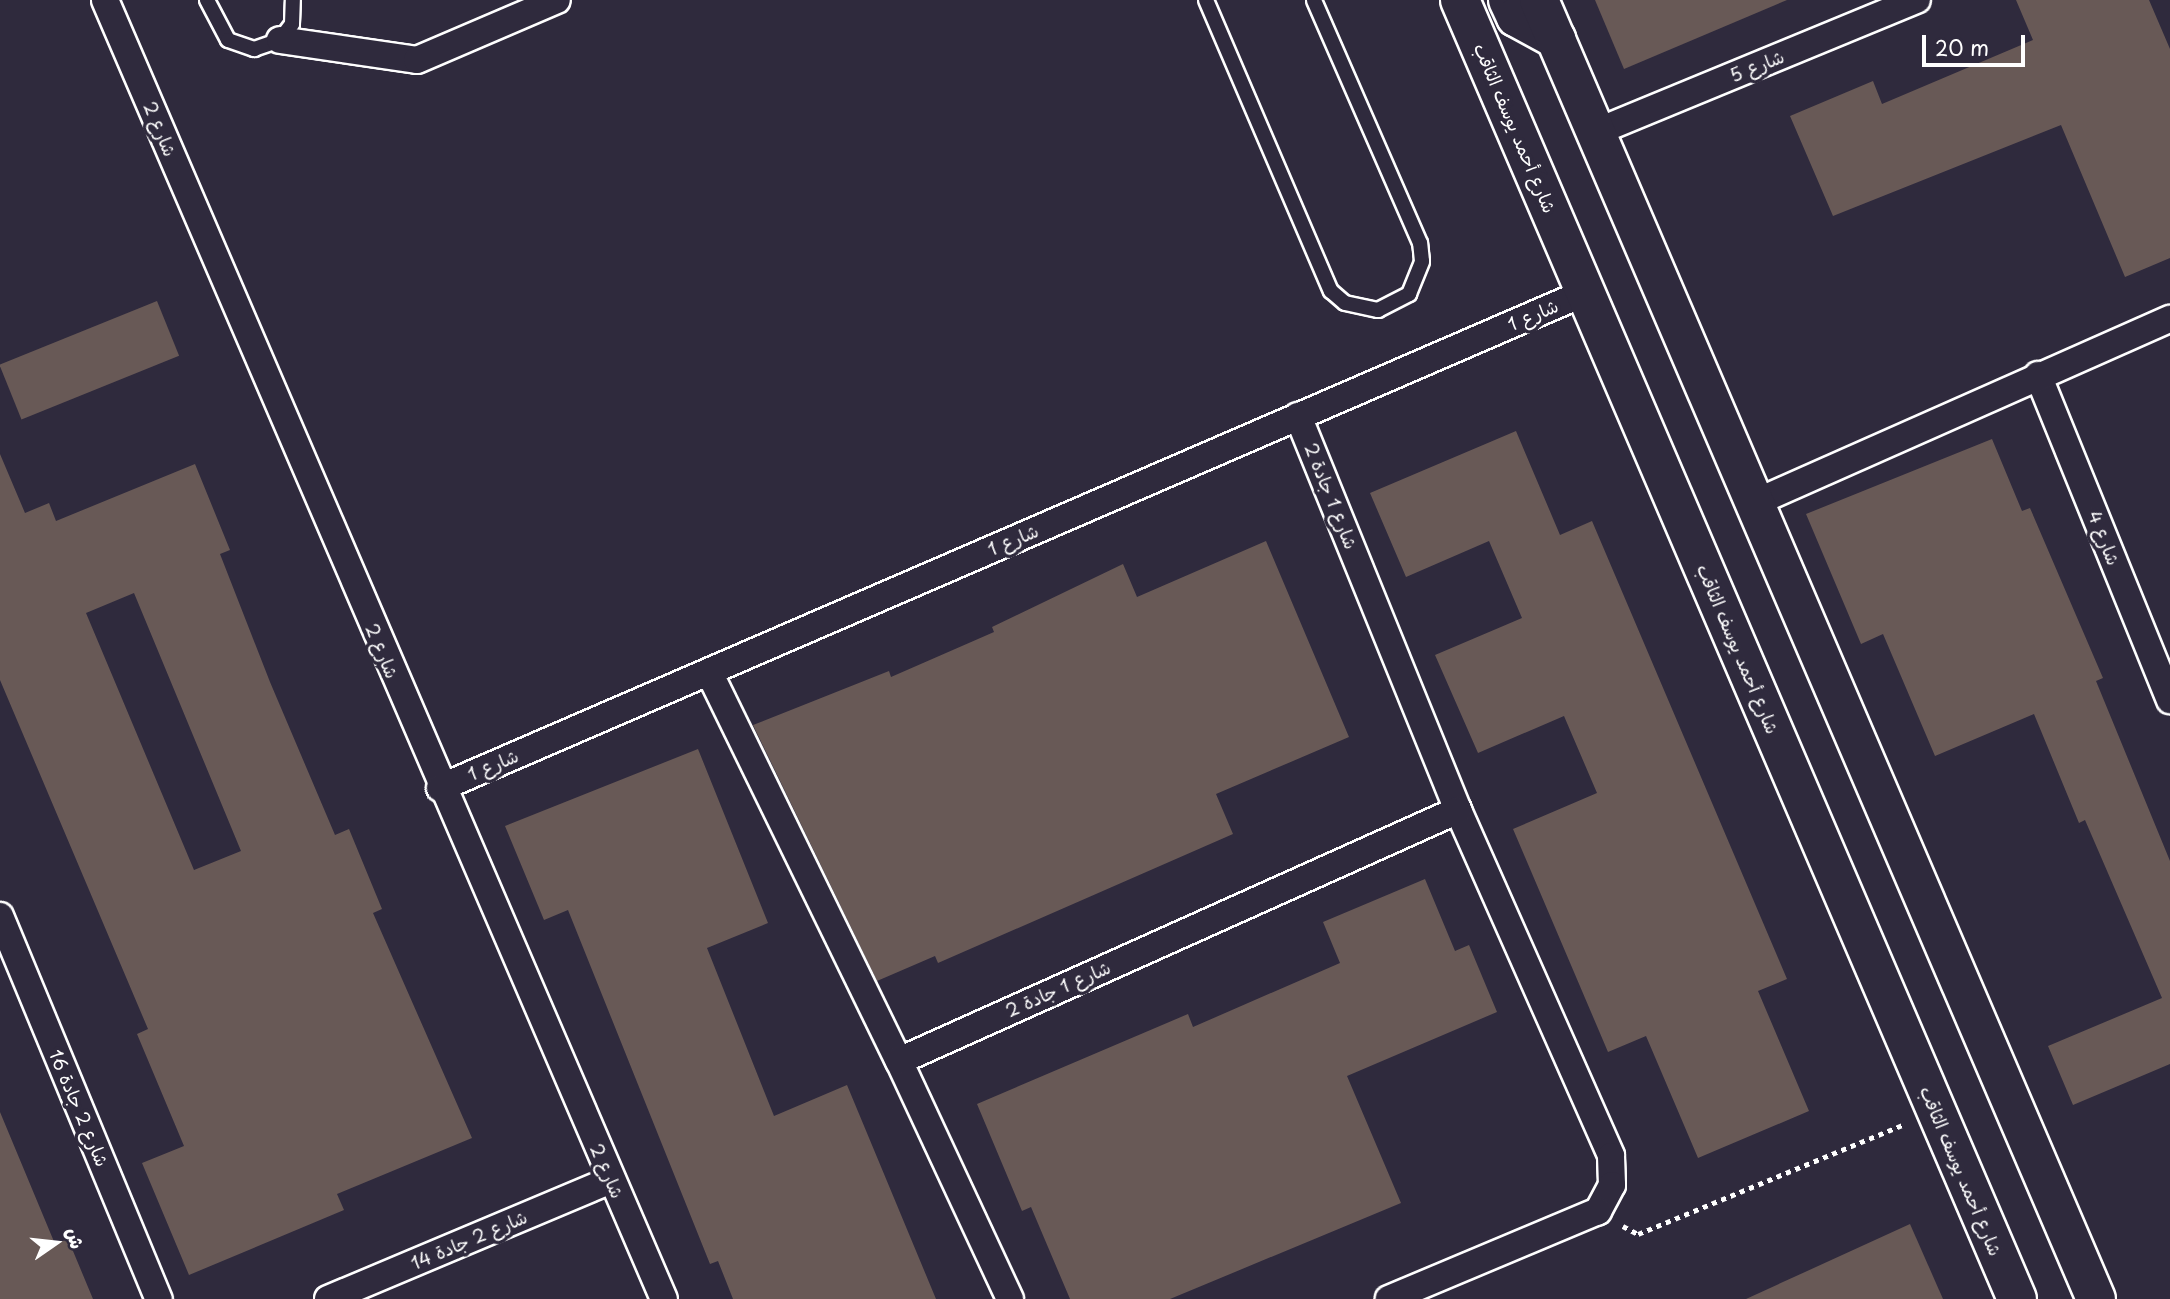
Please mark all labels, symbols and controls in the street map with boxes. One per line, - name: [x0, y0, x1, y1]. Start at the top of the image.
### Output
- scale bar: [1925, 21, 2028, 65]
- text: 20 m: [1935, 31, 1989, 63]
- street label: شارع أحمد يوسف الثاقب: [1469, 40, 1561, 216]
- street label: شارع 5: [1727, 45, 1787, 87]
- street label: شارع 2: [139, 98, 181, 160]
- street label: شارع 1: [1504, 295, 1562, 335]
- street label: شارع 1 جادة 2: [1300, 440, 1362, 552]
- street label: شارع 4: [2083, 508, 2125, 568]
- street label: شارع 1: [984, 520, 1042, 560]
- street label: شارع أحمد يوسف الثاقب: [1692, 561, 1784, 737]
- street label: شارع 2: [361, 620, 403, 682]
- street label: شارع 1: [464, 745, 522, 785]
- street label: شارع 1 جادة 2: [1002, 956, 1114, 1022]
- street label: شارع 2 جادة 16: [45, 1046, 113, 1170]
- street label: شارع أحمد يوسف الثاقب: [1915, 1083, 2007, 1259]
- street label: شارع 2: [585, 1140, 629, 1202]
- street label: شارع 2 جادة 14: [408, 1206, 530, 1274]
- north arrow: [21, 1208, 91, 1278]
- text: ش: [60, 1224, 92, 1251]

